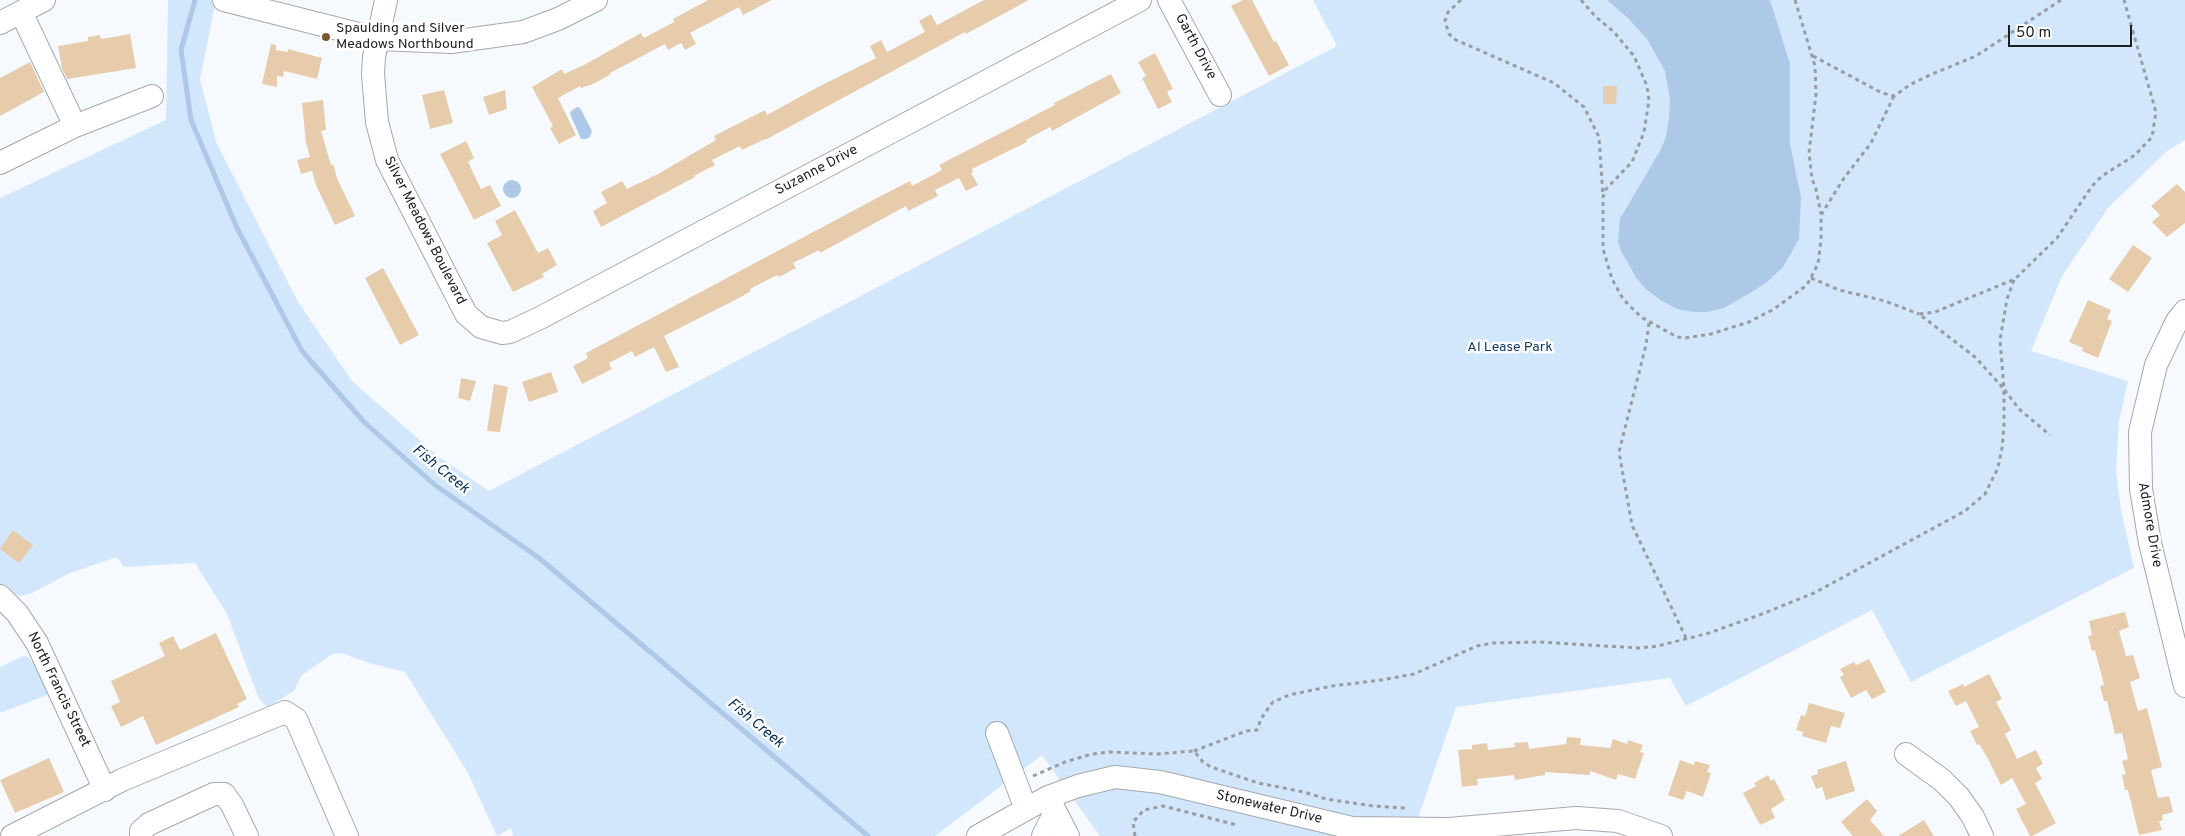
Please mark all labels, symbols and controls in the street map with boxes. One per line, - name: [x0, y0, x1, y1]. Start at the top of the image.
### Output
- street label: Garth Drive: [1171, 11, 1219, 83]
- scale bar: [2010, 15, 2134, 47]
- place label: Spaulding and Silver Meadows Northbound: [336, 21, 474, 54]
- text: 50 m: [2016, 24, 2051, 43]
- marker: Spaulding and Silver Meadows Northbound: [320, 31, 332, 43]
- street label: Suzanne Drive: [773, 142, 861, 200]
- street label: Silver Meadows Boulevard: [379, 154, 469, 308]
- park label: Al Lease Park: [1467, 340, 1553, 356]
- water label: Fish Creek: [408, 442, 472, 498]
- street label: Admore Drive: [2133, 481, 2165, 569]
- street label: North Francis Street: [23, 630, 93, 750]
- water label: Fish Creek: [723, 695, 787, 753]
- street label: Stonewater Drive: [1214, 788, 1324, 828]

